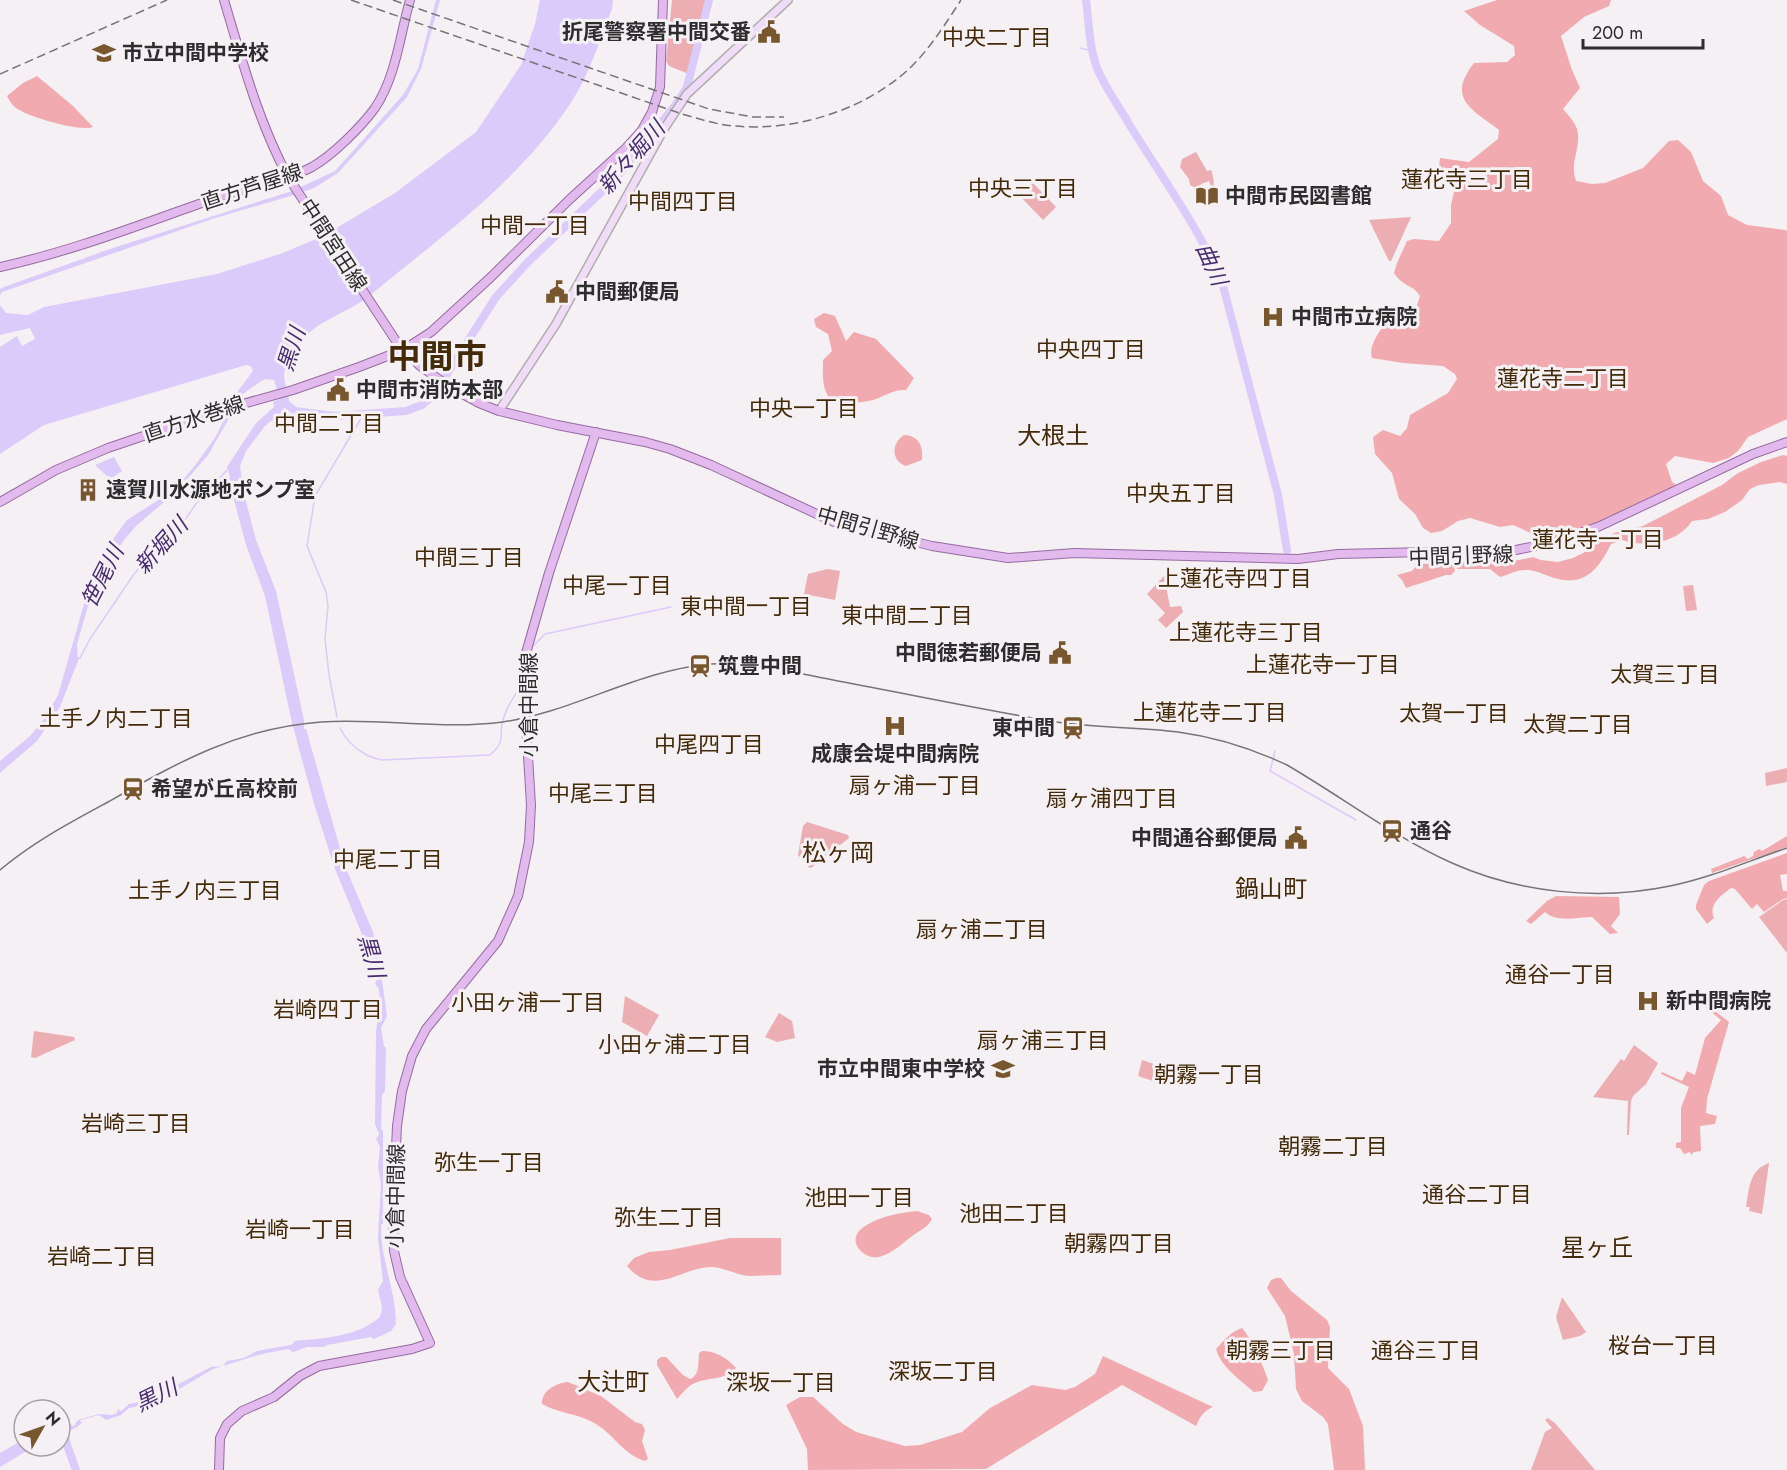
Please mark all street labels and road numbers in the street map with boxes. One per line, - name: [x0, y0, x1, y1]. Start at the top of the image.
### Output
- street label: 直方芦屋線: [197, 157, 307, 217]
- street label: 中間宮田線: [292, 193, 374, 297]
- street label: 直方水巻線: [139, 389, 249, 449]
- street label: 中間引野線: [813, 499, 923, 557]
- street label: 中間引野線: [1408, 539, 1514, 573]
- street label: 小倉中間線: [514, 653, 544, 758]
- street label: 小倉中間線: [380, 1143, 412, 1249]

